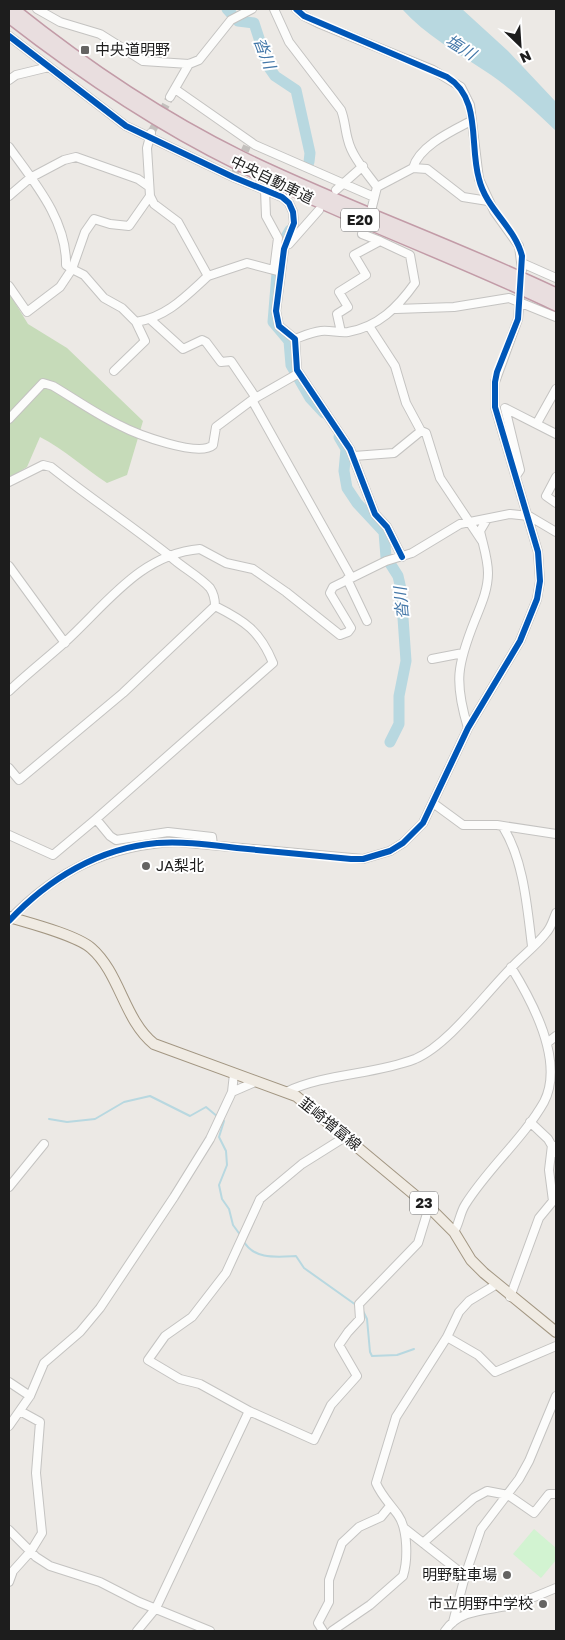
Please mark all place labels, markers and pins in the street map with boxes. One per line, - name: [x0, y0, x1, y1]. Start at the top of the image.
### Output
- place label: 中央道明野: [95, 40, 170, 58]
- marker: 中央道明野: [79, 44, 91, 56]
- place label: JA梨北: [156, 856, 204, 874]
- marker: JA梨北: [140, 860, 152, 872]
- place label: 明野駐車場: [422, 1565, 497, 1583]
- marker: 明野駐車場: [501, 1569, 513, 1581]
- place label: 市立明野中学校: [428, 1594, 533, 1612]
- marker: 市立明野中学校: [537, 1598, 549, 1610]

